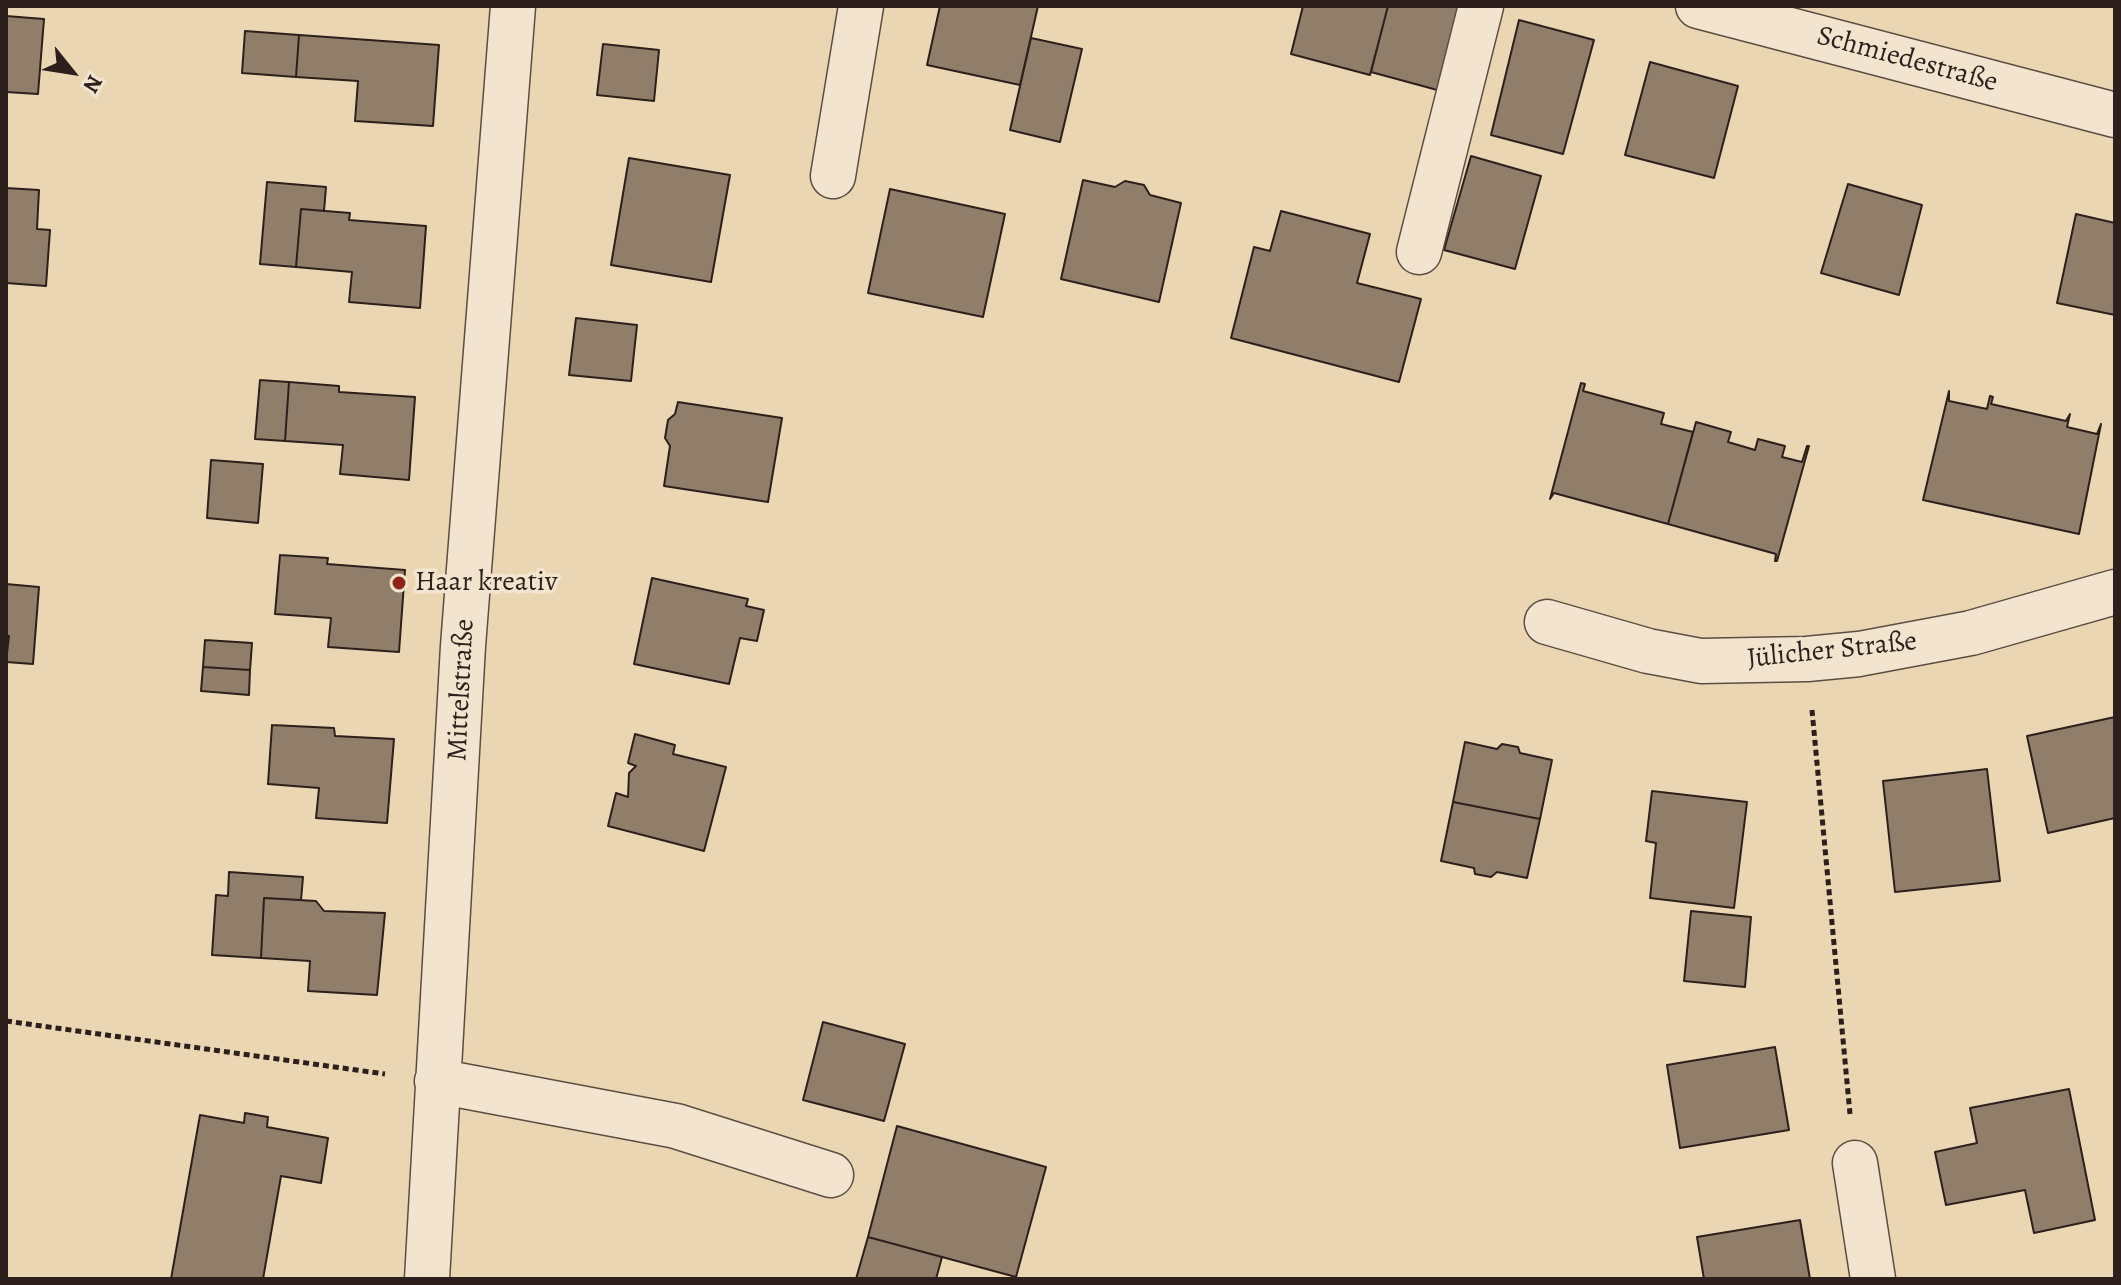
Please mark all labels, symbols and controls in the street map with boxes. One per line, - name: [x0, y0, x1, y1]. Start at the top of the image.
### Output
- street label: Schmiedestraße: [1813, 20, 2001, 100]
- north arrow: [32, 32, 112, 112]
- text: N: [76, 70, 110, 98]
- place label: Haar kreativ: [415, 566, 557, 600]
- marker: Haar kreativ: [390, 574, 408, 592]
- street label: Mittelstraße: [442, 618, 482, 762]
- street label: Jülicher Straße: [1745, 625, 1919, 677]

